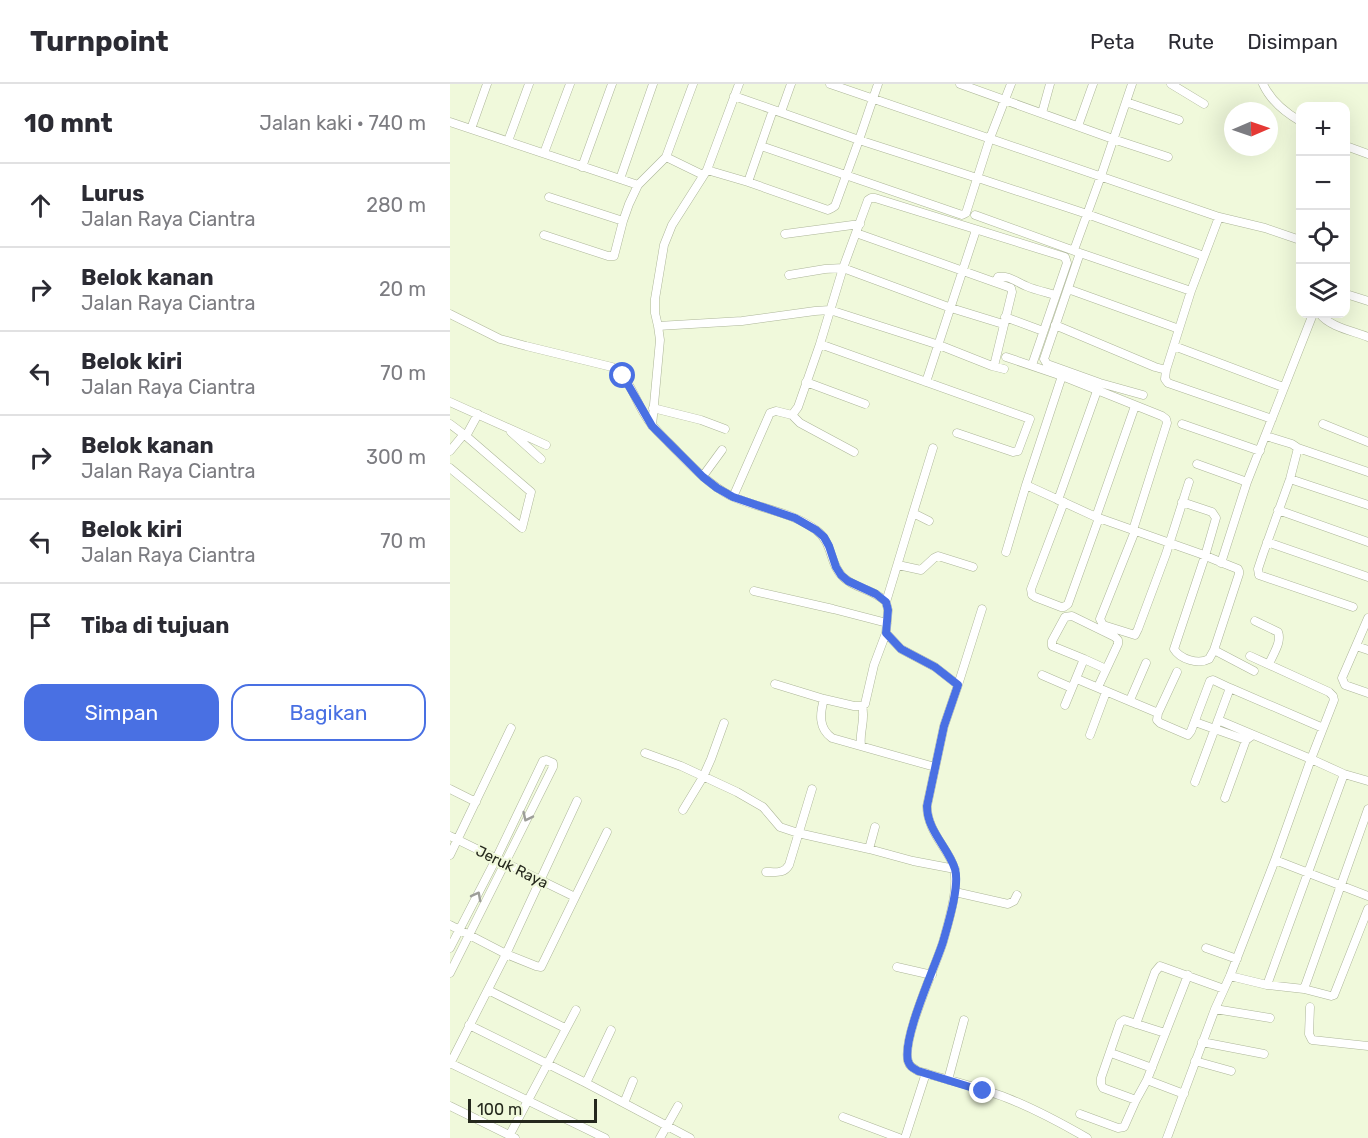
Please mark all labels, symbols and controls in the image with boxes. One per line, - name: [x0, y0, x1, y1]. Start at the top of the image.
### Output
- text: Turnpoint: [30, 25, 169, 58]
- text: Peta: [1090, 29, 1135, 54]
- text: Rute: [1168, 29, 1214, 54]
- text: Disimpan: [1247, 29, 1338, 54]
- north arrow: [1224, 102, 1278, 156]
- map controls: [1296, 102, 1350, 318]
- button: +: [1296, 102, 1350, 156]
- text: 10 mnt: [24, 108, 113, 139]
- text: Jalan kaki · 740 m: [259, 111, 426, 135]
- button: −: [1296, 156, 1350, 210]
- text: Lurus: [81, 180, 144, 207]
- icon: ahead: [24, 189, 57, 222]
- text: 280 m: [366, 193, 426, 217]
- text: Jalan Raya Ciantra: [81, 207, 256, 231]
- button: locate: [1296, 210, 1350, 264]
- text: Belok kanan: [81, 264, 214, 291]
- button: layers: [1296, 264, 1350, 318]
- icon: right: [24, 273, 57, 306]
- text: 20 m: [379, 277, 426, 301]
- text: Jalan Raya Ciantra: [81, 291, 256, 315]
- text: Belok kiri: [81, 348, 182, 375]
- icon: left: [24, 357, 57, 390]
- text: 70 m: [380, 361, 426, 385]
- route start: [609, 362, 635, 388]
- text: Jalan Raya Ciantra: [81, 375, 256, 399]
- text: Belok kanan: [81, 432, 214, 459]
- icon: right: [24, 441, 57, 474]
- text: 300 m: [366, 445, 426, 469]
- text: Jalan Raya Ciantra: [81, 459, 256, 483]
- text: Belok kiri: [81, 516, 182, 543]
- icon: left: [24, 525, 57, 558]
- text: 70 m: [380, 529, 426, 553]
- text: Jalan Raya Ciantra: [81, 543, 256, 567]
- icon: arrive: [24, 609, 57, 642]
- text: Tiba di tujuan: [81, 612, 229, 639]
- button: Simpan: [24, 684, 219, 741]
- button: Bagikan: [231, 684, 426, 741]
- one-way arrow: [523, 811, 534, 822]
- street label: Jeruk Raya: [473, 842, 551, 892]
- one-way arrow: [470, 891, 481, 902]
- route end: [969, 1077, 995, 1103]
- scale bar: [468, 1096, 597, 1124]
- text: 100 m: [477, 1100, 522, 1119]

